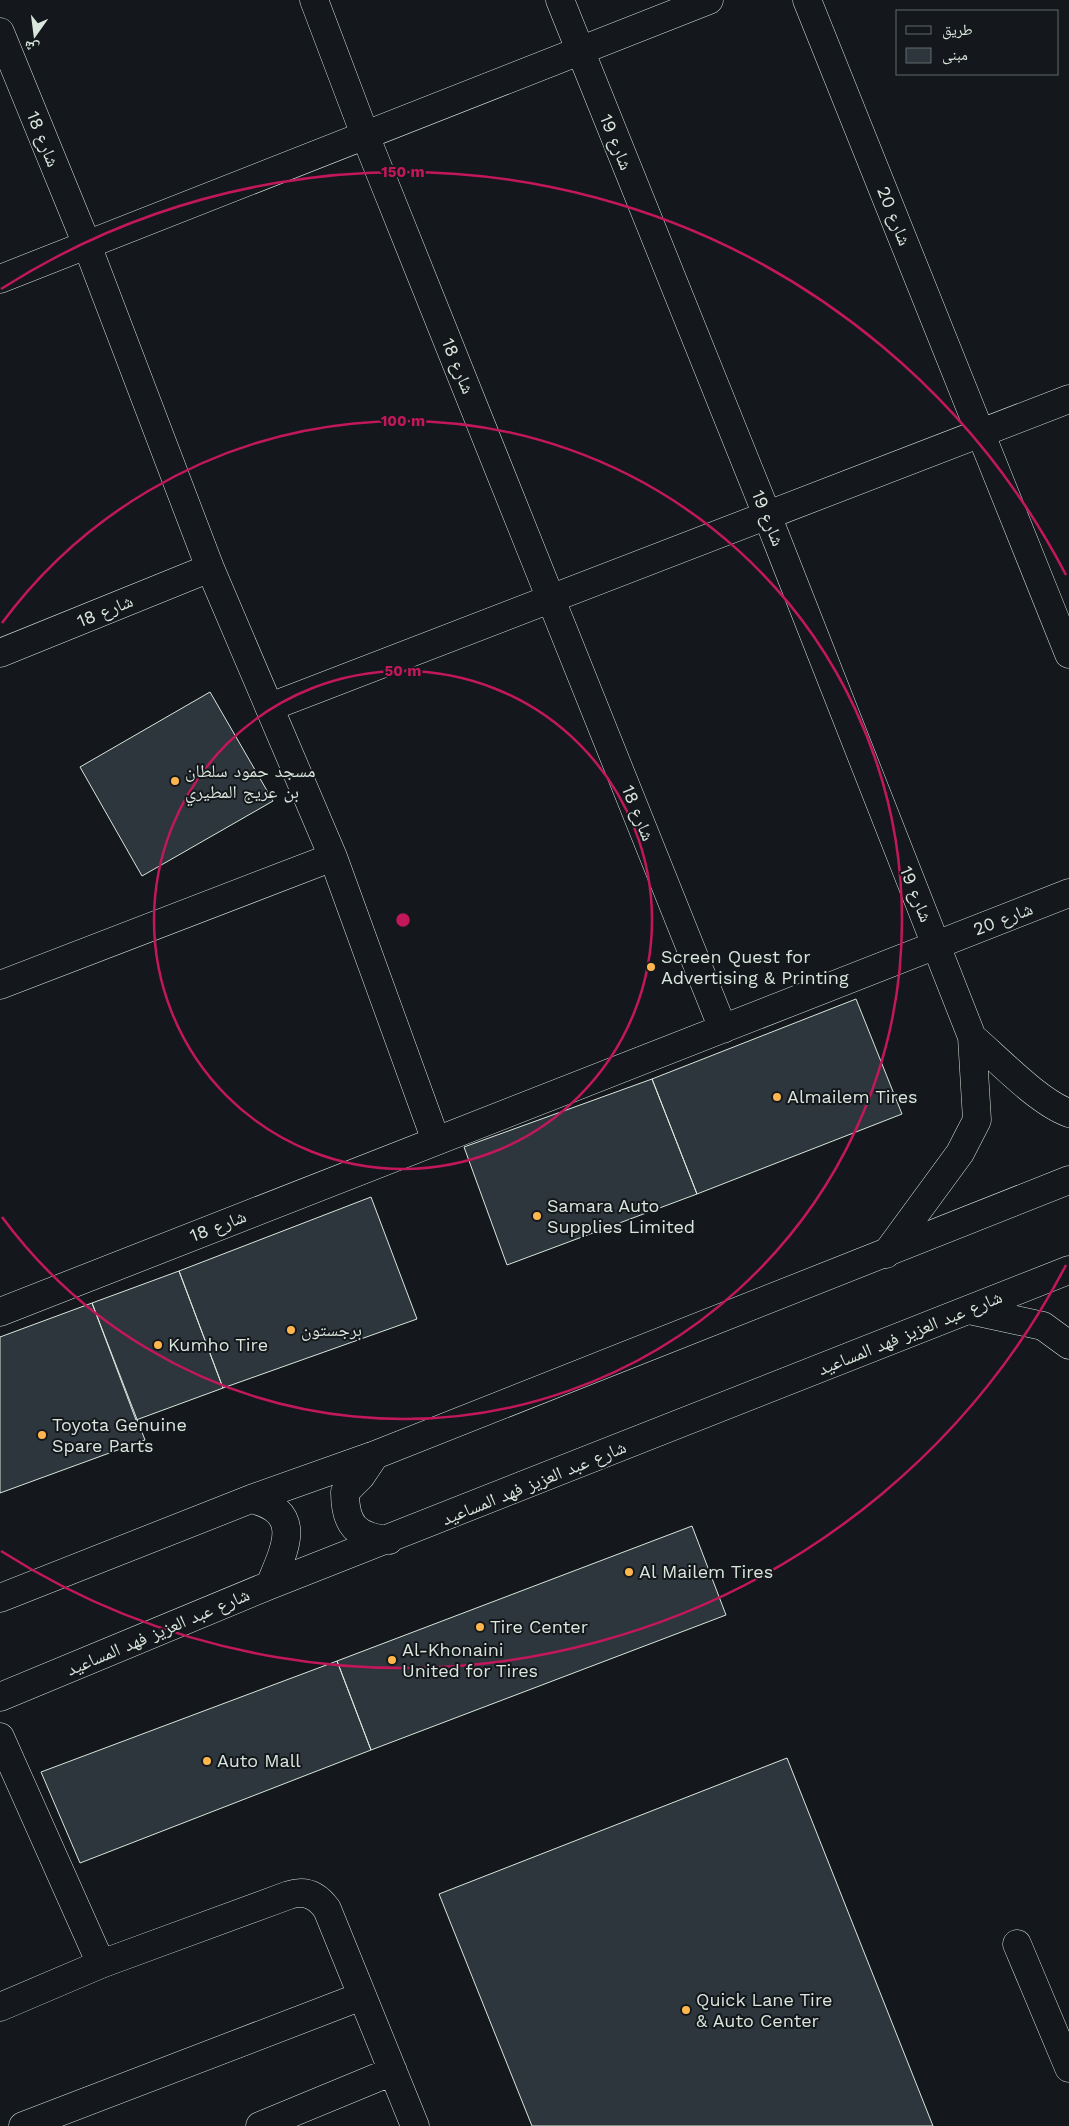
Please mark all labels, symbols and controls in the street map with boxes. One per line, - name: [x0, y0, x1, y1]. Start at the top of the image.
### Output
- north arrow: [10, 10, 60, 60]
- legend: [896, 10, 1059, 75]
- text: طريق: [942, 21, 973, 40]
- text: ش: [23, 37, 41, 57]
- text: مبنى: [942, 46, 968, 65]
- street label: شارع 18: [22, 108, 64, 170]
- street label: شارع 19: [595, 111, 637, 173]
- text: 150 m: [381, 163, 425, 181]
- street label: شارع 20: [872, 183, 916, 249]
- street label: شارع 18: [437, 335, 479, 397]
- text: 100 m: [381, 412, 425, 430]
- street label: شارع 19: [747, 487, 789, 549]
- street label: شارع 18: [74, 590, 136, 632]
- text: 50 m: [385, 662, 421, 680]
- place label: مسجد حمود سلطان بن عريج المطيري: [185, 760, 315, 807]
- marker: مسجد حمود سلطان بن عريج المطيري: [169, 775, 181, 787]
- street label: شارع 18: [617, 782, 659, 844]
- street label: شارع 19: [895, 863, 937, 925]
- street label: شارع 20: [970, 898, 1036, 940]
- centre of rings: [394, 911, 412, 929]
- place label: Screen Quest for Advertising & Printing: [661, 946, 849, 988]
- marker: Screen Quest for Advertising & Printing: [645, 961, 657, 973]
- place label: Almailem Tires: [787, 1086, 918, 1107]
- marker: Almailem Tires: [771, 1091, 783, 1103]
- place label: Samara Auto Supplies Limited: [547, 1195, 695, 1237]
- street label: شارع 18: [187, 1205, 249, 1247]
- marker: Samara Auto Supplies Limited: [531, 1210, 543, 1222]
- street label: شارع عبد العزيز فهد المساعيد: [815, 1286, 1005, 1380]
- place label: برجستون: [301, 1319, 362, 1341]
- marker: برجستون: [285, 1324, 297, 1336]
- place label: Kumho Tire: [168, 1334, 268, 1355]
- marker: Kumho Tire: [152, 1339, 164, 1351]
- place label: Toyota Genuine Spare Parts: [52, 1414, 187, 1456]
- marker: Toyota Genuine Spare Parts: [36, 1429, 48, 1441]
- street label: شارع عبد العزيز فهد المساعيد: [439, 1436, 629, 1530]
- place label: Al Mailem Tires: [639, 1561, 773, 1582]
- marker: Al Mailem Tires: [623, 1566, 635, 1578]
- street label: شارع عبد العزيز فهد المساعيد: [63, 1583, 253, 1681]
- place label: Tire Center: [490, 1616, 588, 1637]
- marker: Tire Center: [474, 1621, 486, 1633]
- place label: Al-Khonaini United for Tires: [402, 1639, 538, 1681]
- marker: Al-Khonaini United for Tires: [386, 1654, 398, 1666]
- place label: Auto Mall: [217, 1750, 301, 1771]
- marker: Auto Mall: [201, 1755, 213, 1767]
- place label: Quick Lane Tire & Auto Center: [696, 1989, 832, 2031]
- marker: Quick Lane Tire & Auto Center: [680, 2004, 692, 2016]

